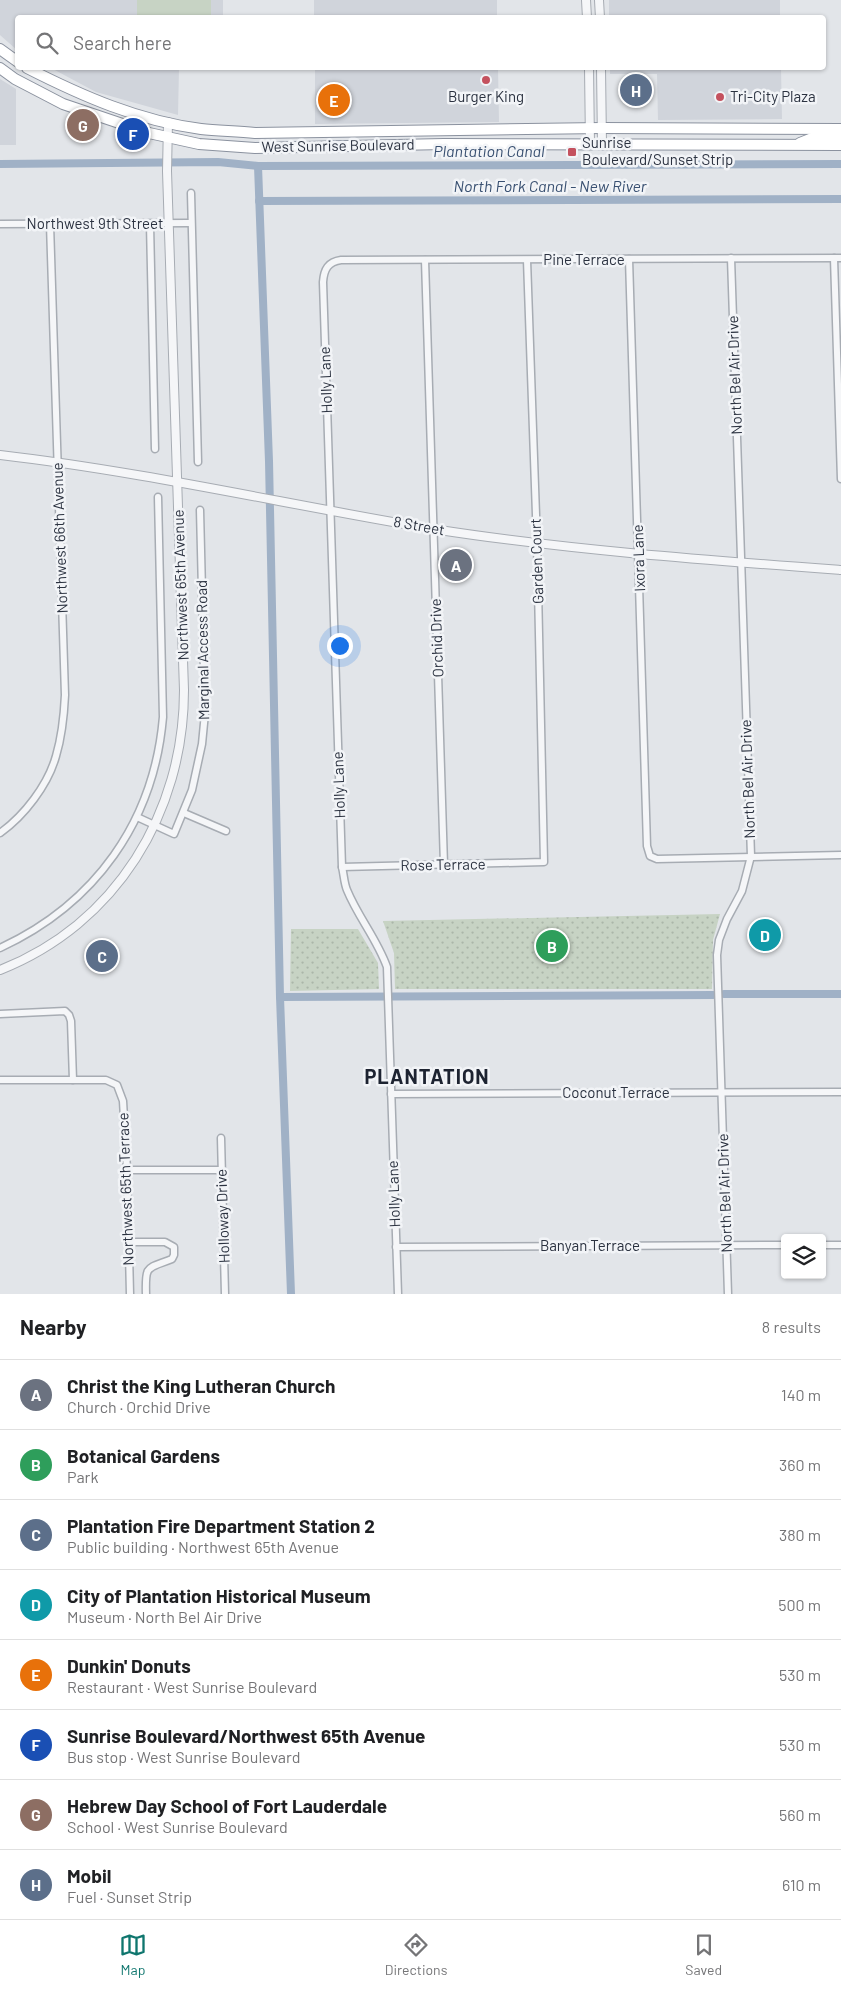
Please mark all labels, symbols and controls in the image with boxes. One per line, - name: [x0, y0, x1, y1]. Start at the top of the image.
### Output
- search box: [15, 15, 826, 70]
- icon: search: [33, 29, 61, 57]
- text: Search here: [73, 31, 172, 54]
- pin: H: [620, 71, 652, 109]
- marker: Burger King: [480, 74, 492, 86]
- pin: E: [318, 81, 350, 119]
- place label: Burger King: [448, 87, 524, 105]
- place label: Tri-City Plaza: [730, 87, 816, 105]
- marker: Tri-City Plaza: [714, 91, 726, 103]
- pin: G: [67, 106, 99, 144]
- pin: F: [117, 115, 149, 153]
- place label: Sunrise Boulevard/Sunset Strip: [582, 133, 733, 168]
- street label: West Sunrise Boulevard: [261, 135, 415, 155]
- water label: Plantation Canal: [433, 141, 545, 160]
- marker: Sunrise Boulevard/Sunset Strip: [566, 146, 578, 158]
- water label: North Fork Canal - New River: [454, 176, 648, 195]
- street label: Northwest 9th Street: [27, 214, 163, 232]
- street label: Pine Terrace: [543, 250, 625, 268]
- street label: North Bel Air Drive: [723, 315, 745, 435]
- street label: Holly Lane: [315, 346, 335, 414]
- street label: Northwest 66th Avenue: [47, 462, 71, 614]
- street label: Northwest 65th Avenue: [168, 509, 192, 661]
- street label: 8 Street: [392, 512, 446, 538]
- street label: Garden Court: [526, 518, 546, 604]
- street label: Ixora Lane: [628, 524, 648, 592]
- pin: A: [440, 546, 472, 584]
- street label: Marginal Access Road: [192, 580, 212, 720]
- street label: Orchid Drive: [426, 598, 446, 678]
- your location: [327, 633, 353, 659]
- street label: North Bel Air Drive: [736, 719, 758, 839]
- street label: Holly Lane: [328, 751, 348, 819]
- street label: Rose Terrace: [400, 854, 486, 874]
- pin: D: [749, 916, 781, 954]
- pin: B: [536, 927, 568, 965]
- pin: C: [86, 937, 118, 975]
- district label: PLANTATION: [364, 1064, 490, 1088]
- street label: Coconut Terrace: [562, 1083, 670, 1101]
- street label: Northwest 65th Terrace: [113, 1112, 137, 1266]
- street label: North Bel Air Drive: [713, 1133, 735, 1253]
- street label: Holly Lane: [383, 1160, 403, 1228]
- street label: Holloway Drive: [211, 1169, 233, 1263]
- map controls: [781, 1234, 826, 1279]
- button: layers: [781, 1234, 826, 1279]
- street label: Banyan Terrace: [540, 1236, 640, 1254]
- text: Nearby: [20, 1314, 86, 1339]
- text: 8 results: [762, 1317, 821, 1336]
- text: Christ the King Lutheran Church: [67, 1374, 335, 1397]
- text: A: [31, 1385, 41, 1404]
- text: 140 m: [781, 1385, 821, 1404]
- text: Church · Orchid Drive: [67, 1397, 211, 1416]
- text: Botanical Gardens: [67, 1444, 220, 1467]
- text: B: [31, 1455, 41, 1474]
- text: 360 m: [779, 1455, 821, 1474]
- text: Park: [67, 1467, 98, 1486]
- text: Plantation Fire Department Station 2: [67, 1514, 375, 1537]
- text: C: [31, 1525, 41, 1544]
- text: 380 m: [779, 1525, 821, 1544]
- text: Public building · Northwest 65th Avenue: [67, 1537, 339, 1556]
- text: City of Plantation Historical Museum: [67, 1584, 371, 1607]
- text: D: [31, 1595, 41, 1614]
- text: 500 m: [778, 1595, 821, 1614]
- text: Museum · North Bel Air Drive: [67, 1607, 262, 1626]
- text: Dunkin' Donuts: [67, 1654, 191, 1677]
- text: E: [31, 1665, 41, 1684]
- text: 530 m: [779, 1665, 821, 1684]
- text: Restaurant · West Sunrise Boulevard: [67, 1677, 317, 1696]
- text: Sunrise Boulevard/Northwest 65th Avenue: [67, 1724, 425, 1747]
- text: F: [32, 1735, 40, 1754]
- text: 530 m: [779, 1735, 821, 1754]
- text: Bus stop · West Sunrise Boulevard: [67, 1747, 301, 1766]
- text: Hebrew Day School of Fort Lauderdale: [67, 1794, 387, 1817]
- text: G: [31, 1805, 41, 1824]
- text: 560 m: [779, 1805, 821, 1824]
- text: School · West Sunrise Boulevard: [67, 1817, 288, 1836]
- text: Mobil: [67, 1864, 111, 1887]
- text: H: [31, 1875, 41, 1894]
- text: 610 m: [782, 1875, 821, 1894]
- text: Fuel · Sunset Strip: [67, 1887, 192, 1906]
- tab: Map: [119, 1931, 147, 1978]
- tab: Directions: [385, 1931, 447, 1978]
- tab: Saved: [685, 1931, 722, 1978]

